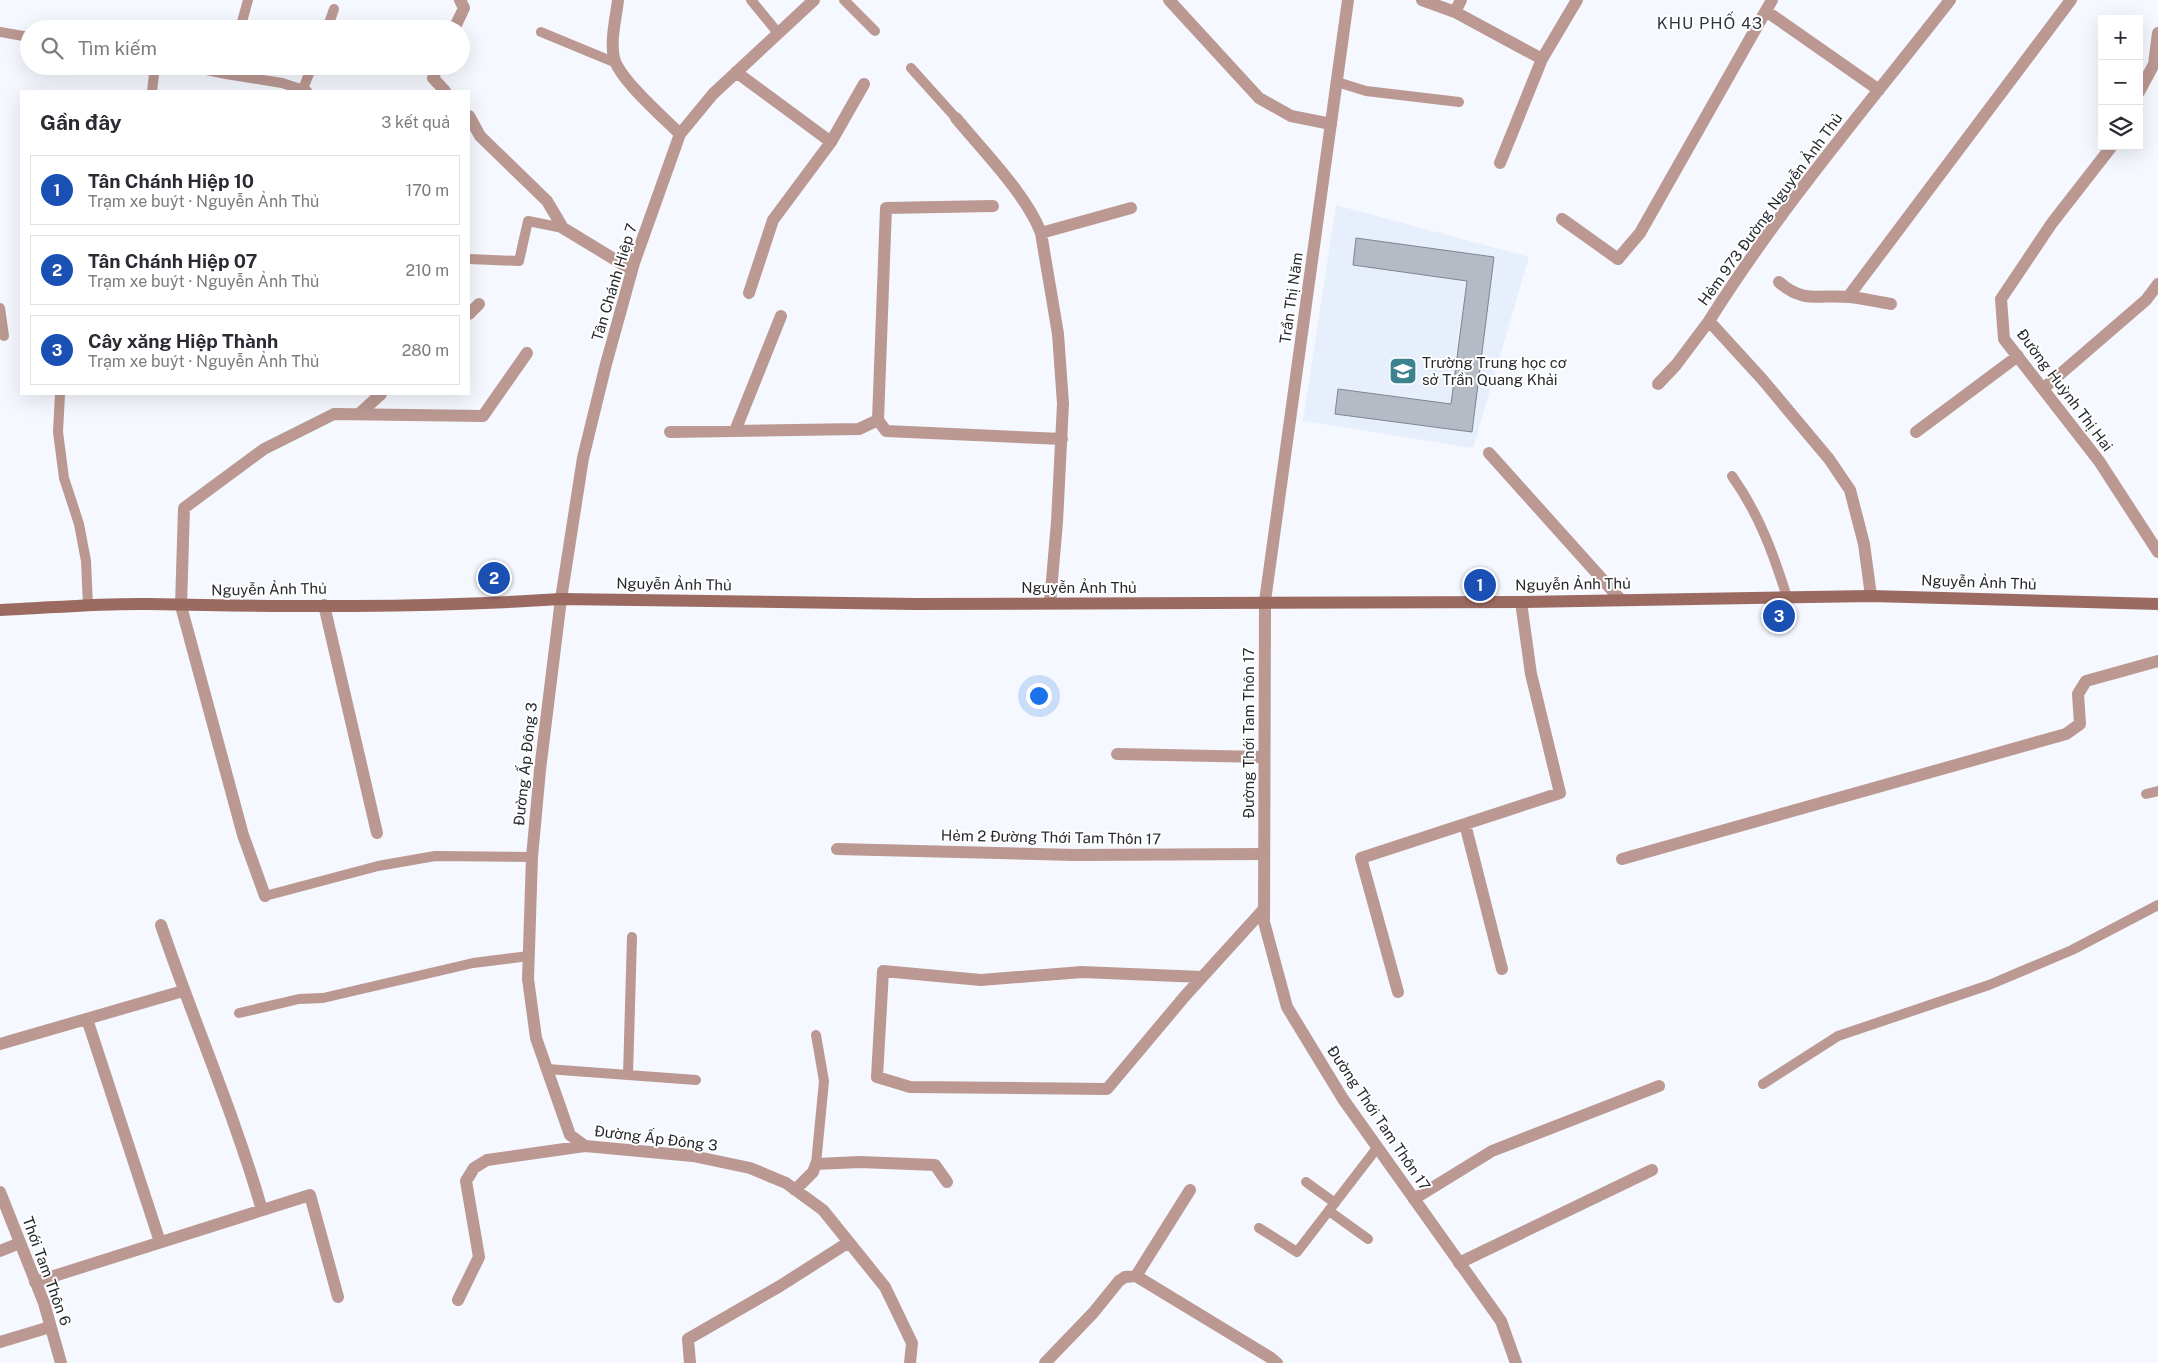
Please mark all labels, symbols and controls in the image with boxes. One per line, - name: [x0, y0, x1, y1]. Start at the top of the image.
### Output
- district label: KHU PHỐ 43: [1657, 11, 1763, 33]
- map controls: [2098, 15, 2143, 150]
- button: +: [2098, 15, 2143, 60]
- search box: [20, 20, 470, 75]
- icon: search: [38, 34, 66, 62]
- text: Tìm kiếm: [78, 37, 157, 59]
- button: −: [2098, 60, 2143, 105]
- button: layers: [2098, 105, 2143, 150]
- street label: Hẻm 973 Đường Nguyễn Ảnh Thủ: [1694, 109, 1846, 309]
- text: Gần đây: [40, 110, 122, 135]
- text: 3 kết quả: [381, 113, 450, 132]
- text: Tân Chánh Hiệp 10: [88, 170, 254, 192]
- text: 1: [54, 181, 60, 200]
- text: 170 m: [406, 181, 449, 200]
- text: Trạm xe buýt · Nguyễn Ảnh Thủ: [88, 192, 319, 211]
- street label: Tân Chánh Hiệp 7: [588, 221, 640, 343]
- text: Tân Chánh Hiệp 07: [88, 250, 258, 272]
- street label: Trần Thị Năm: [1276, 251, 1306, 345]
- text: 2: [52, 261, 62, 280]
- text: 210 m: [405, 261, 449, 280]
- text: Trạm xe buýt · Nguyễn Ảnh Thủ: [88, 272, 319, 291]
- street label: Đường Huỳnh Thị Hai: [2014, 326, 2116, 454]
- text: Cây xăng Hiệp Thành: [88, 330, 278, 352]
- text: 3: [52, 341, 62, 360]
- text: 280 m: [402, 341, 449, 360]
- text: Trạm xe buýt · Nguyễn Ảnh Thủ: [88, 352, 319, 371]
- place label: Trường Trung học cơ sở Trần Quang Khải: [1422, 354, 1567, 388]
- school or university icon: Trường Trung học cơ sở Trần Quang Khải: [1388, 356, 1418, 386]
- pin: 2: [478, 559, 510, 597]
- pin: 1: [1464, 566, 1496, 604]
- street label: Nguyễn Ảnh Thủ: [1921, 570, 2037, 593]
- street label: Nguyễn Ảnh Thủ: [616, 573, 732, 594]
- street label: Nguyễn Ảnh Thủ: [1515, 573, 1631, 594]
- street label: Nguyễn Ảnh Thủ: [211, 578, 327, 599]
- street label: Nguyễn Ảnh Thủ: [1021, 578, 1137, 596]
- pin: 3: [1763, 597, 1795, 635]
- street label: Đường Thới Tam Thôn 17: [1240, 647, 1257, 819]
- your location: [1026, 683, 1052, 709]
- street label: Đường Ấp Đông 3: [508, 701, 540, 827]
- street label: Hẻm 2 Đường Thới Tam Thôn 17: [941, 827, 1161, 847]
- street label: Đường Thới Tam Thôn 17: [1324, 1042, 1434, 1194]
- street label: Đường Ấp Đông 3: [593, 1120, 719, 1154]
- street label: Thới Tam Thôn 6: [19, 1214, 75, 1328]

